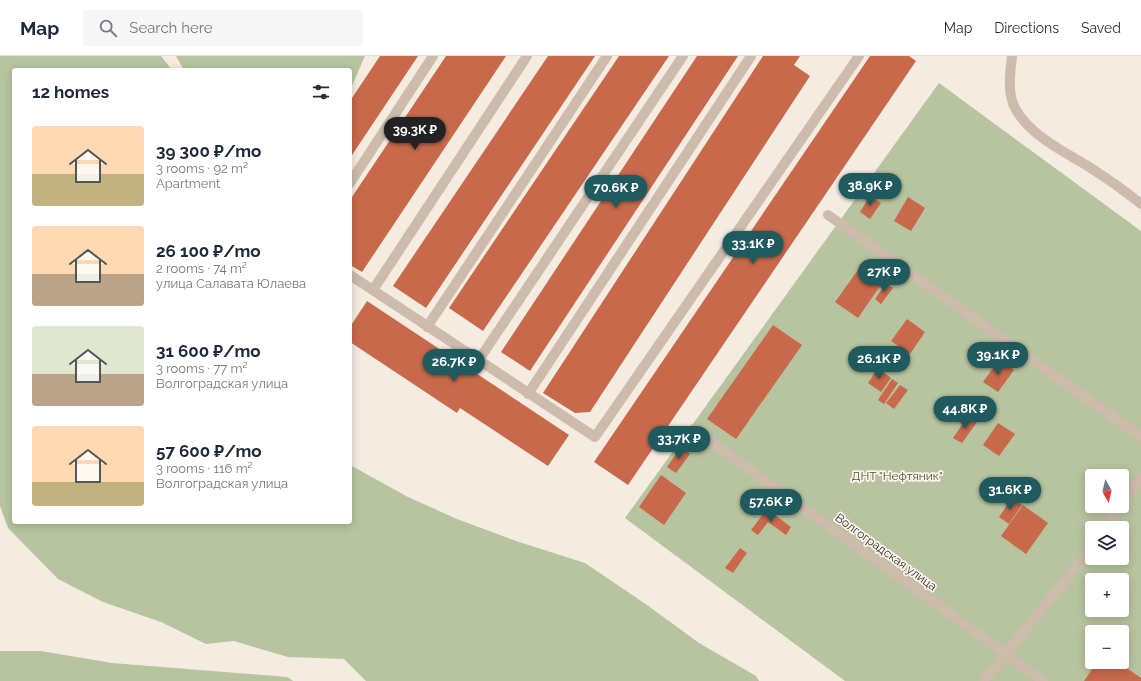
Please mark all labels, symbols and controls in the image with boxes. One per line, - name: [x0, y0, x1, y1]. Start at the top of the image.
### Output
- search box: [83, 10, 363, 46]
- text: Map: [20, 17, 59, 39]
- icon: search: [97, 17, 119, 39]
- text: Search here: [129, 19, 213, 37]
- text: Map: [944, 20, 972, 36]
- text: Directions: [994, 20, 1059, 36]
- text: Saved: [1081, 20, 1121, 36]
- icon: filters: [310, 81, 332, 103]
- text: 12 homes: [32, 82, 109, 102]
- pin: 39.3K ₽: [378, 117, 452, 151]
- text: 39.3K ₽: [393, 122, 437, 137]
- text: 39 300 ₽/mo: [156, 141, 261, 161]
- icon: home: [64, 142, 112, 190]
- text: 3 rooms · 92 m²: [156, 161, 248, 176]
- pin: 38.9K ₽: [833, 173, 907, 207]
- pin: 70.6K ₽: [579, 175, 653, 209]
- text: Apartment: [156, 176, 220, 191]
- text: 38.9K ₽: [848, 178, 892, 193]
- text: 70.6K ₽: [593, 180, 639, 195]
- pin: 33.1K ₽: [716, 231, 790, 265]
- text: 33.1K ₽: [731, 236, 775, 251]
- text: 26 100 ₽/mo: [156, 241, 261, 261]
- icon: home: [64, 242, 112, 290]
- pin: 27K ₽: [856, 259, 912, 293]
- text: 2 rooms · 74 m²: [156, 261, 247, 276]
- text: 27K ₽: [867, 264, 901, 279]
- text: улица Салавата Юлаева: [156, 276, 306, 291]
- text: 31 600 ₽/mo: [156, 341, 261, 361]
- icon: home: [64, 342, 112, 390]
- pin: 39.1K ₽: [961, 342, 1035, 376]
- pin: 26.1K ₽: [842, 346, 916, 380]
- text: 39.1K ₽: [976, 347, 1020, 362]
- pin: 26.7K ₽: [417, 349, 491, 383]
- text: 26.1K ₽: [857, 351, 901, 366]
- text: 26.7K ₽: [432, 354, 476, 369]
- text: 3 rooms · 77 m²: [156, 361, 248, 376]
- text: Волгоградская улица: [156, 376, 288, 391]
- pin: 44.8K ₽: [928, 396, 1002, 430]
- text: 44.8K ₽: [943, 401, 987, 416]
- pin: 33.7K ₽: [642, 426, 716, 460]
- text: 33.7K ₽: [657, 431, 701, 446]
- text: 57 600 ₽/mo: [156, 441, 262, 461]
- icon: home: [64, 442, 112, 490]
- text: 3 rooms · 116 m²: [156, 461, 253, 476]
- park label: ДНТ "Нефтяник": [852, 469, 943, 483]
- north arrow: [1085, 469, 1129, 513]
- map controls: [1085, 469, 1129, 669]
- text: Волгоградская улица: [156, 476, 288, 491]
- pin: 31.6K ₽: [973, 477, 1047, 511]
- text: 31.6K ₽: [988, 482, 1032, 497]
- pin: 57.6K ₽: [734, 489, 808, 523]
- text: 57.6K ₽: [749, 494, 793, 509]
- street label: Волгоградская улица: [833, 510, 939, 594]
- button: layers: [1085, 521, 1129, 565]
- button: +: [1085, 573, 1129, 617]
- button: −: [1085, 625, 1129, 669]

